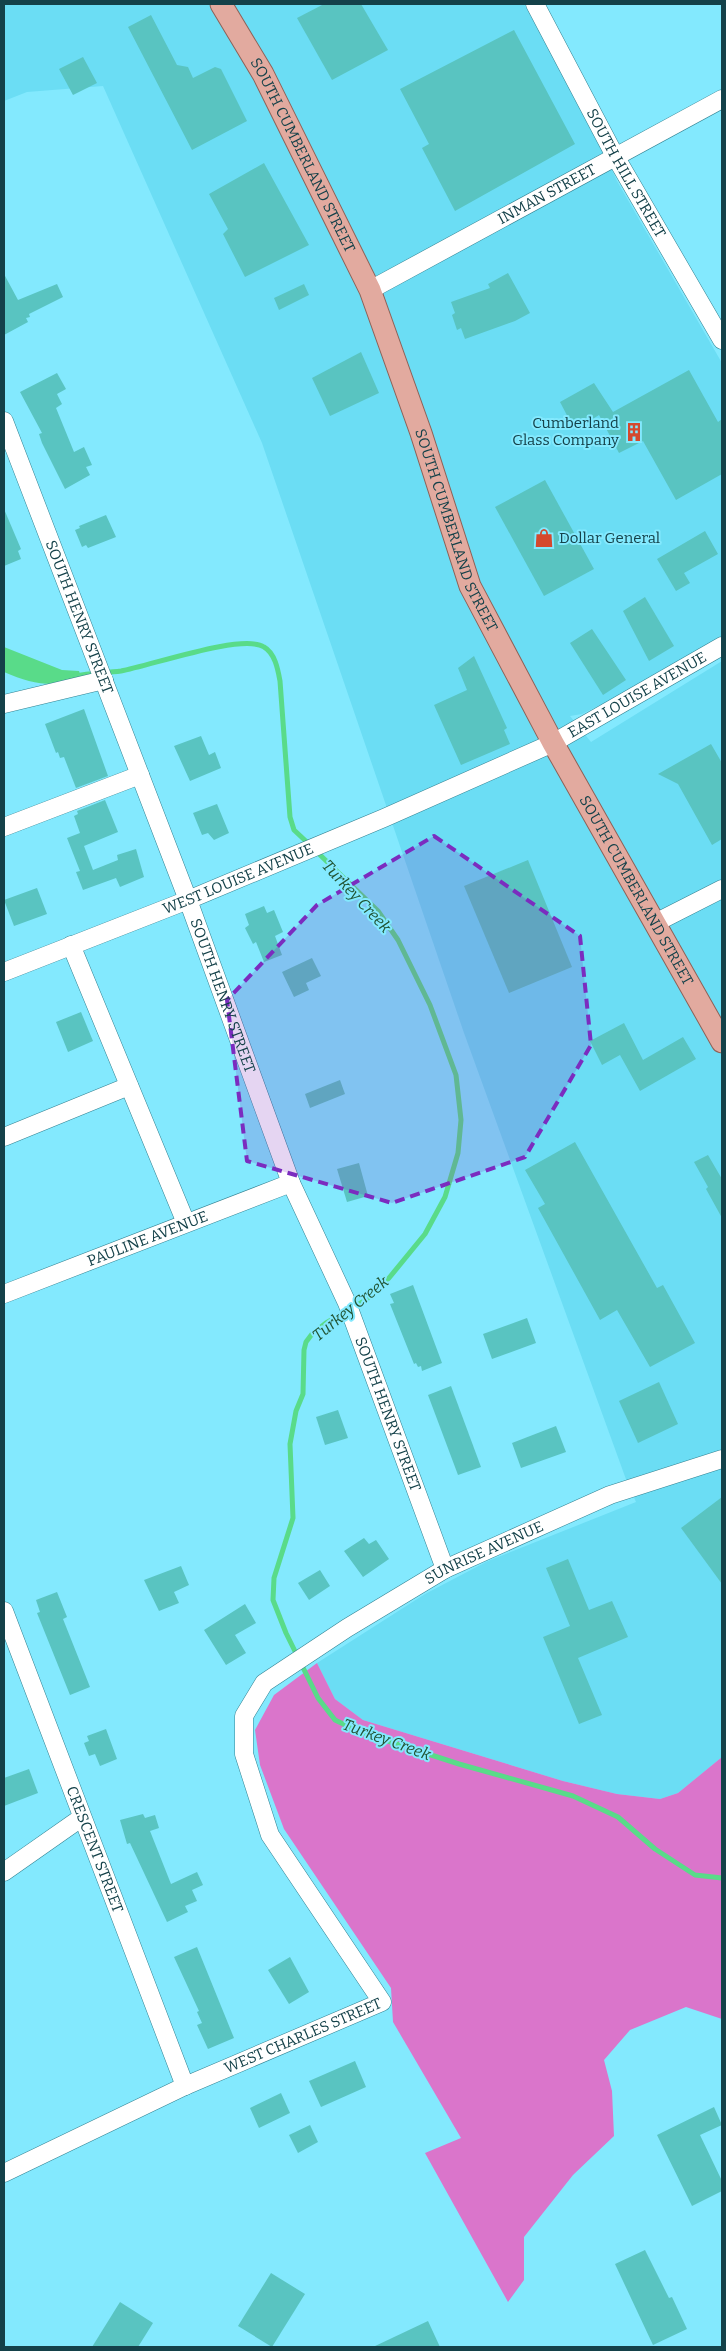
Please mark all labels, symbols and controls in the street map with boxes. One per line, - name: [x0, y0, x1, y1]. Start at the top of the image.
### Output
- street label: SOUTH CUMBERLAND STREET: [246, 55, 359, 256]
- street label: SOUTH HILL STREET: [583, 105, 670, 241]
- street label: INMAN STREET: [495, 160, 599, 228]
- place label: Cumberland Glass Company: [512, 414, 619, 449]
- building icon: Cumberland Glass Company: [623, 421, 645, 443]
- street label: SOUTH CUMBERLAND STREET: [411, 426, 502, 635]
- shop icon: Dollar General: [533, 527, 555, 549]
- place label: Dollar General: [559, 529, 660, 547]
- street label: SOUTH HENRY STREET: [42, 538, 117, 697]
- street label: EAST LOUISE AVENUE: [565, 648, 710, 742]
- street label: SOUTH CUMBERLAND STREET: [576, 792, 697, 989]
- street label: WEST LOUISE AVENUE: [160, 839, 316, 918]
- water label: Turkey Creek: [318, 856, 395, 937]
- street label: SOUTH HENRY STREET: [186, 916, 259, 1076]
- street label: PAULINE AVENUE: [85, 1207, 210, 1270]
- water label: Turkey Creek: [308, 1272, 392, 1345]
- street label: SOUTH HENRY STREET: [351, 1334, 425, 1494]
- street label: SUNRISE AVENUE: [421, 1517, 546, 1588]
- water label: Turkey Creek: [340, 1715, 434, 1764]
- street label: CRESCENT STREET: [63, 1783, 127, 1915]
- street label: WEST CHARLES STREET: [222, 1994, 384, 2077]

